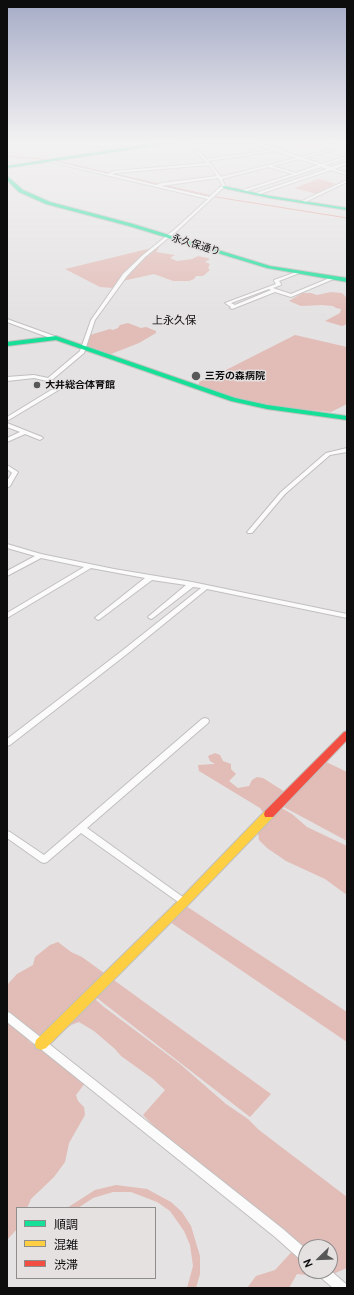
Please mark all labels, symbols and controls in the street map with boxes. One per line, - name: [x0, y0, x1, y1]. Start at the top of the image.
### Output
- street label: 永久保通り: [170, 232, 222, 258]
- district label: 上永久保: [152, 314, 196, 328]
- marker: 三芳の森病院: [190, 370, 202, 382]
- place label: 三芳の森病院: [205, 370, 265, 382]
- place label: 大井総合体育館: [45, 379, 115, 391]
- marker: 大井総合体育館: [32, 380, 42, 390]
- legend: [16, 1207, 156, 1279]
- text: 順調: [54, 1217, 78, 1232]
- text: 混雑: [54, 1237, 78, 1252]
- north arrow: [298, 1239, 338, 1279]
- text: 渋滞: [54, 1257, 78, 1272]
- text: N: [300, 1257, 316, 1270]

